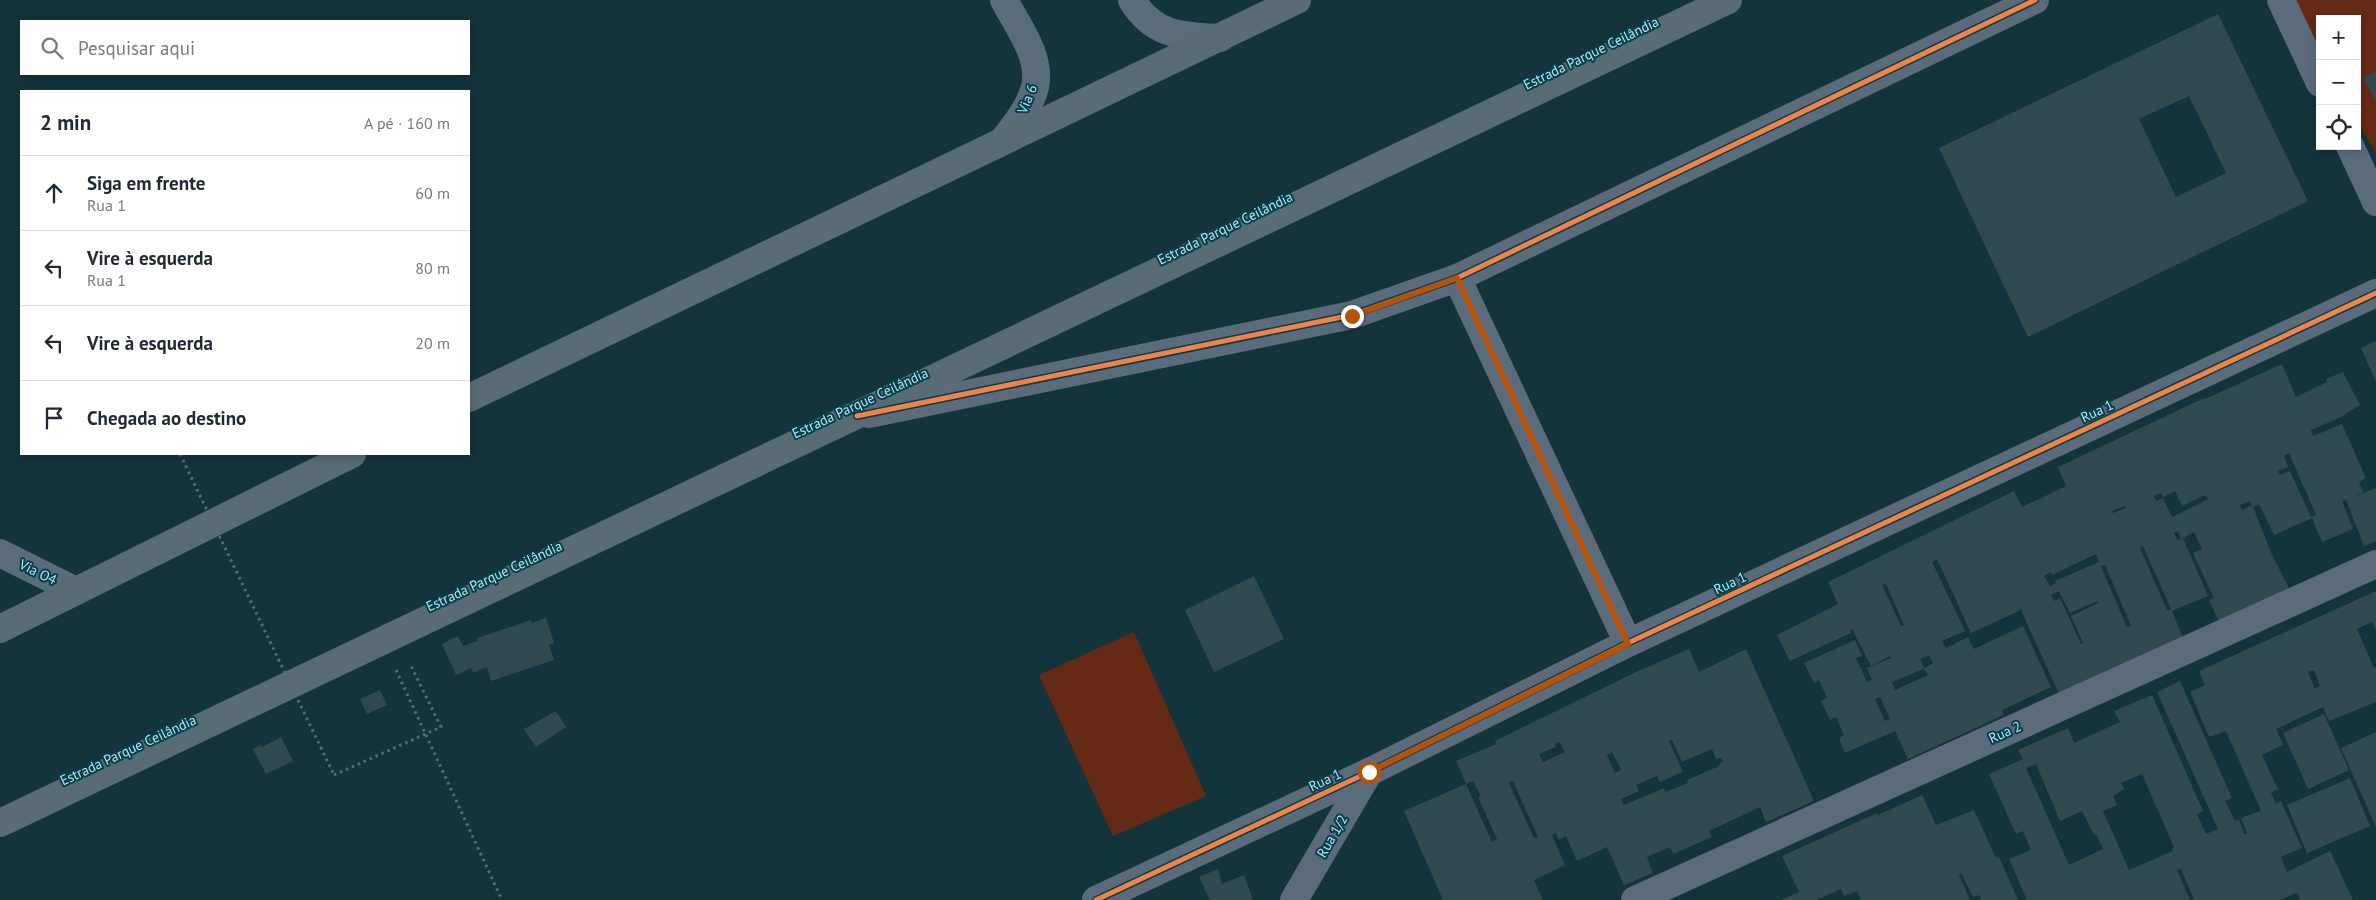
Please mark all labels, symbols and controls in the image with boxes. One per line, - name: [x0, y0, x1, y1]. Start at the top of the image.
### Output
- street label: Estrada Parque Ceilândia: [1520, 12, 1662, 94]
- map controls: [2316, 15, 2361, 150]
- button: +: [2316, 15, 2361, 60]
- search box: [20, 20, 470, 75]
- icon: search: [38, 34, 66, 62]
- text: Pesquisar aqui: [78, 36, 195, 60]
- button: −: [2316, 60, 2361, 105]
- street label: Via 6: [1013, 82, 1041, 117]
- button: locate: [2316, 105, 2361, 150]
- text: 2 min: [40, 109, 91, 136]
- text: A pé · 160 m: [364, 113, 450, 133]
- text: Siga em frente: [87, 171, 205, 195]
- icon: ahead: [40, 179, 68, 207]
- text: 60 m: [415, 183, 450, 203]
- street label: Estrada Parque Ceilândia: [1154, 187, 1296, 269]
- text: Rua 1: [87, 195, 126, 215]
- text: Vire à esquerda: [87, 246, 213, 270]
- icon: left: [40, 254, 68, 282]
- text: 80 m: [415, 258, 450, 278]
- text: Rua 1: [87, 270, 126, 290]
- route end: [1341, 305, 1364, 328]
- icon: left: [40, 329, 68, 357]
- text: Vire à esquerda: [87, 331, 213, 355]
- text: 20 m: [415, 333, 450, 353]
- street label: Estrada Parque Ceilândia: [789, 363, 931, 442]
- street label: Rua 1: [2078, 396, 2116, 426]
- icon: arrive: [40, 404, 68, 432]
- text: Chegada ao destino: [87, 406, 246, 430]
- street label: Estrada Parque Ceilândia: [423, 536, 565, 615]
- street label: Via O4: [15, 555, 60, 589]
- street label: Rua 1: [1711, 568, 1749, 598]
- street label: Estrada Parque Ceilândia: [57, 710, 199, 789]
- street label: Rua 2: [1986, 717, 2024, 747]
- route start: [1358, 761, 1381, 784]
- street label: Rua 1: [1306, 765, 1344, 795]
- street label: Rua 1/2: [1313, 811, 1351, 861]

